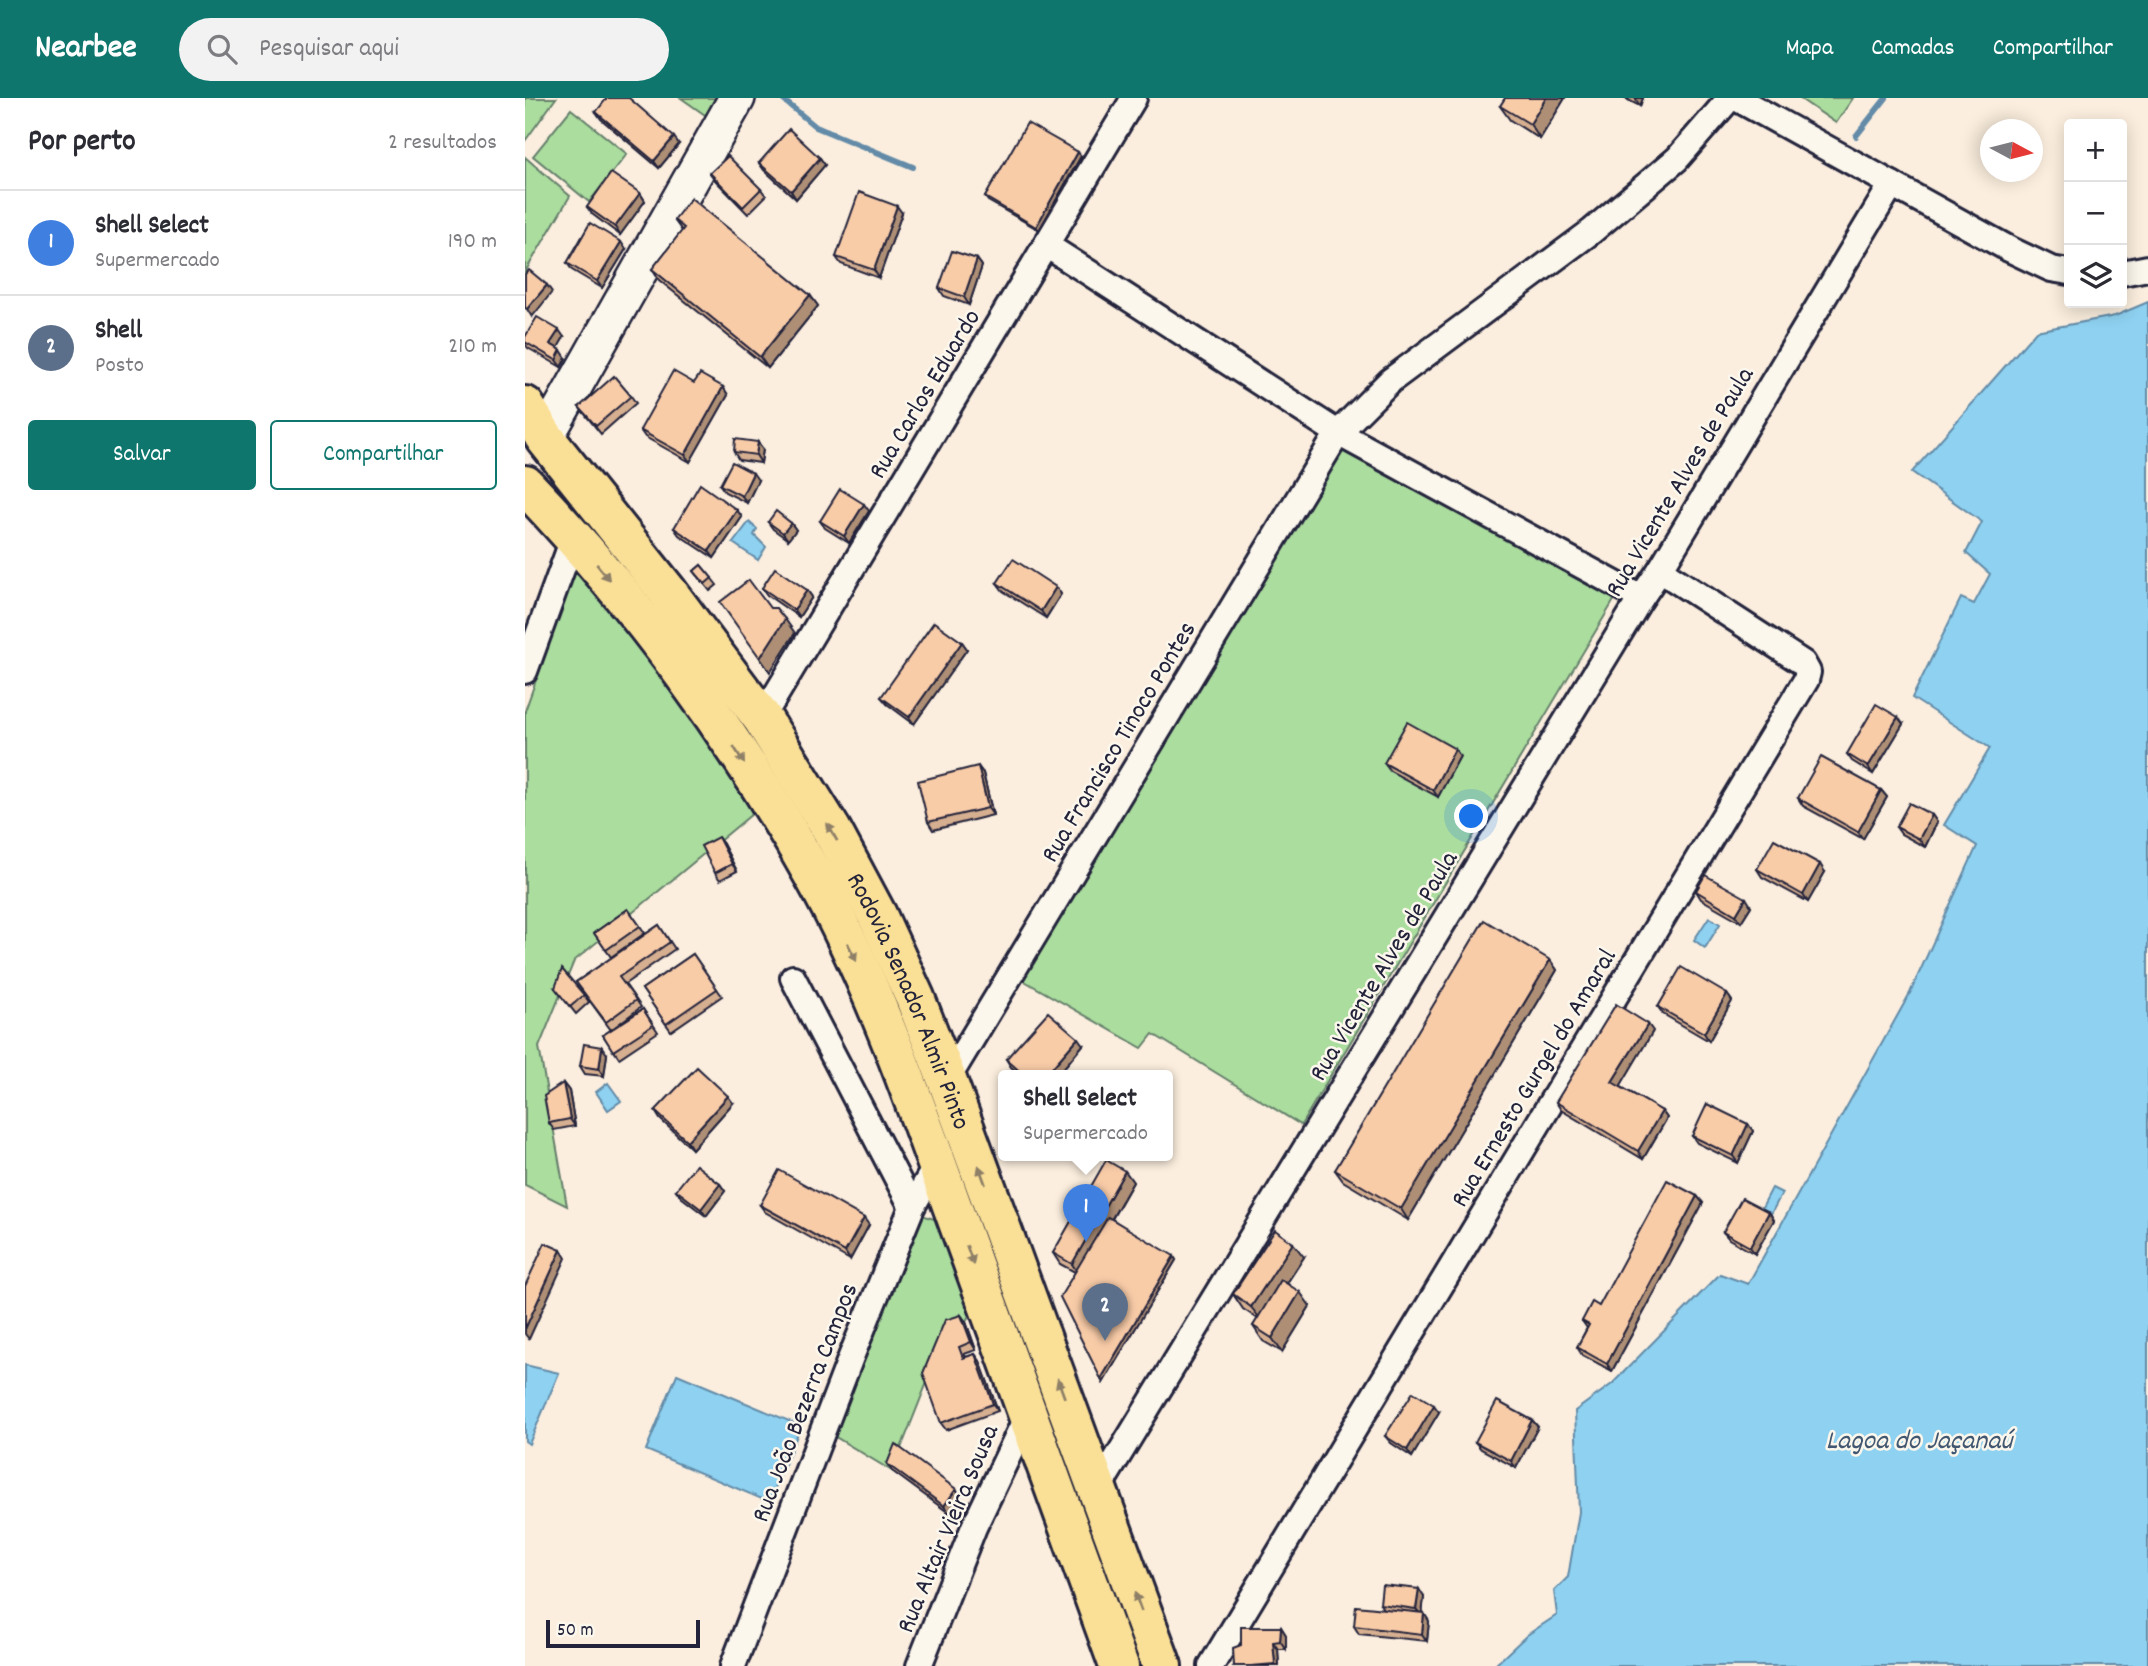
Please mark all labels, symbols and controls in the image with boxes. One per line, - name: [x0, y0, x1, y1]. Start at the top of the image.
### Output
- search box: [179, 18, 669, 81]
- text: Nearbee: [35, 26, 137, 73]
- icon: search: [203, 30, 241, 68]
- text: Pesquisar aqui: [259, 31, 399, 68]
- text: Mapa: [1786, 32, 1833, 66]
- text: Camadas: [1871, 32, 1955, 66]
- text: Compartilhar: [1993, 32, 2113, 66]
- north arrow: [1980, 119, 2043, 182]
- map controls: [2064, 119, 2127, 308]
- button: +: [2064, 119, 2127, 182]
- text: Por perto: [28, 122, 136, 165]
- text: 2 resultados: [388, 127, 497, 160]
- button: −: [2064, 182, 2127, 245]
- text: Shell Select: [95, 208, 209, 245]
- text: 1: [48, 226, 54, 259]
- text: 190 m: [448, 226, 497, 259]
- text: Supermercado: [95, 245, 220, 278]
- button: layers: [2064, 245, 2127, 308]
- street label: Rua Carlos Eduardo: [861, 303, 991, 487]
- text: Shell: [95, 313, 142, 350]
- text: 2: [46, 331, 56, 364]
- text: 210 m: [448, 331, 497, 364]
- text: Posto: [95, 350, 144, 383]
- street label: Rua Vicente Alves de Paula: [1597, 360, 1765, 605]
- button: Salvar: [28, 420, 256, 490]
- button: Compartilhar: [270, 420, 497, 490]
- one-way arrow: [596, 563, 611, 581]
- street label: Rua Francisco Tinoco Pontes: [1033, 615, 1207, 870]
- one-way arrow: [733, 745, 746, 764]
- your location: [1454, 799, 1488, 833]
- one-way arrow: [826, 822, 838, 842]
- street label: Rua Vicente Alves de Paula: [1301, 844, 1469, 1089]
- street label: Rodovia Senador Almir Pinto: [836, 867, 979, 1135]
- one-way arrow: [846, 942, 857, 962]
- street label: Rua Ernesto Gurgel do Amaral: [1443, 942, 1627, 1215]
- popup: [998, 1070, 1173, 1161]
- text: Shell Select: [1023, 1081, 1137, 1118]
- text: Supermercado: [1023, 1118, 1148, 1151]
- one-way arrow: [976, 1164, 987, 1185]
- pin: 1: [1063, 1184, 1109, 1242]
- one-way arrow: [965, 1245, 976, 1266]
- street label: Rua João Bezerra Campos: [744, 1278, 869, 1528]
- pin: 2: [1082, 1283, 1128, 1341]
- one-way arrow: [1055, 1377, 1066, 1398]
- street label: Rua Altair Vieira Sousa: [889, 1419, 1010, 1639]
- water label: Lagoa do Jaçanaú: [1826, 1423, 2015, 1463]
- one-way arrow: [1133, 1591, 1144, 1612]
- scale bar: [546, 1617, 700, 1649]
- text: 50 m: [557, 1618, 594, 1645]

